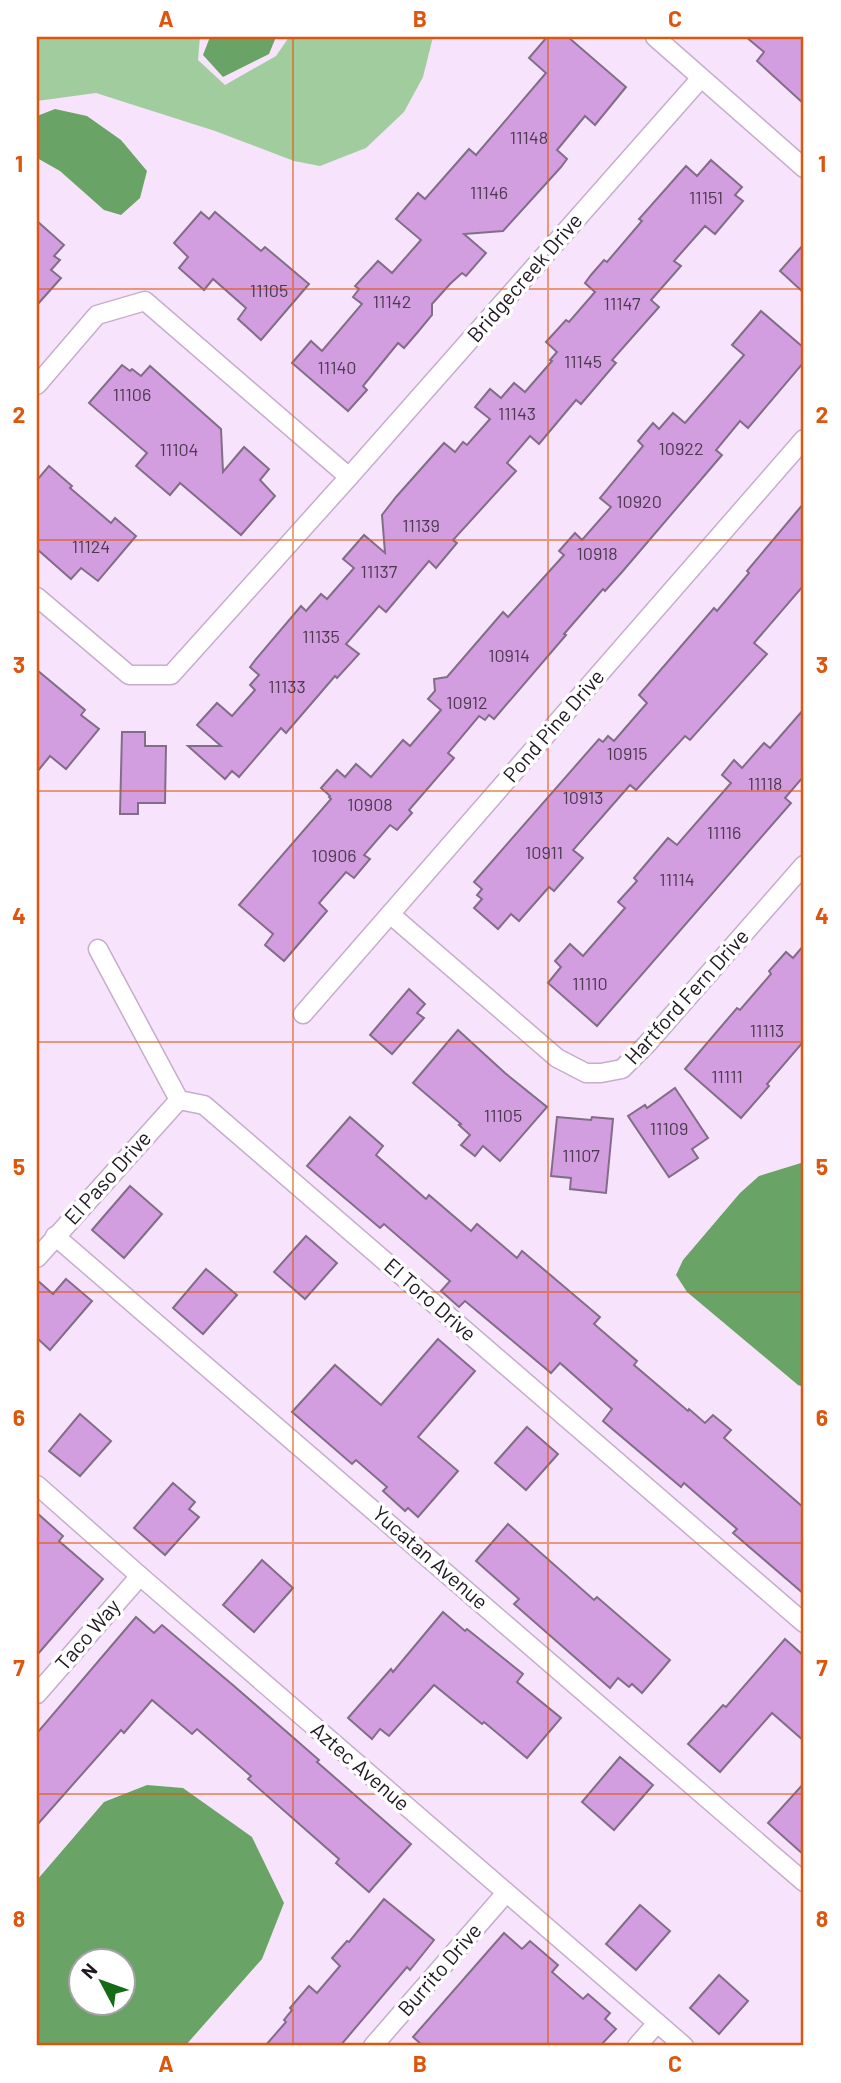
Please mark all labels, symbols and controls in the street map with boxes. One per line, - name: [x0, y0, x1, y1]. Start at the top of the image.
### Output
- text: A: [158, 4, 174, 32]
- text: B: [413, 4, 427, 32]
- text: C: [668, 4, 682, 32]
- house number: 11148: [510, 126, 548, 148]
- text: 1: [15, 149, 23, 177]
- text: 1: [818, 149, 826, 177]
- house number: 11146: [470, 181, 508, 203]
- house number: 11151: [689, 186, 723, 208]
- street label: Bridgecreek Drive: [461, 208, 587, 347]
- house number: 11105: [250, 279, 288, 301]
- house number: 11142: [373, 290, 411, 312]
- house number: 11147: [604, 292, 641, 314]
- house number: 11145: [564, 350, 602, 372]
- house number: 11140: [317, 356, 357, 378]
- house number: 11106: [113, 383, 151, 405]
- text: 2: [13, 400, 25, 428]
- text: 2: [816, 400, 828, 428]
- house number: 11143: [498, 402, 536, 424]
- house number: 10922: [658, 437, 704, 459]
- house number: 11104: [159, 438, 199, 460]
- house number: 10920: [616, 490, 662, 512]
- house number: 11139: [402, 514, 440, 536]
- house number: 11124: [72, 535, 110, 557]
- house number: 10918: [576, 542, 618, 564]
- house number: 11137: [361, 560, 398, 582]
- house number: 11135: [302, 625, 340, 647]
- house number: 10914: [488, 644, 530, 666]
- text: 3: [13, 650, 25, 678]
- text: 3: [816, 650, 828, 678]
- street label: Pond Pine Drive: [497, 663, 609, 787]
- house number: 11133: [268, 675, 306, 697]
- house number: 10912: [446, 691, 488, 713]
- house number: 10915: [606, 742, 648, 764]
- house number: 11118: [748, 772, 782, 794]
- house number: 10913: [562, 786, 604, 808]
- house number: 10908: [347, 793, 393, 815]
- house number: 11116: [707, 821, 741, 843]
- house number: 10911: [525, 841, 563, 863]
- house number: 10906: [311, 844, 357, 866]
- house number: 11114: [659, 868, 695, 890]
- text: 4: [12, 901, 26, 929]
- text: 4: [815, 901, 829, 929]
- street label: Hartford Fern Drive: [619, 923, 753, 1069]
- house number: 11110: [572, 972, 608, 994]
- house number: 11113: [750, 1019, 784, 1041]
- house number: 11111: [711, 1065, 743, 1087]
- house number: 11105: [484, 1104, 522, 1126]
- house number: 11109: [650, 1117, 688, 1139]
- street label: El Paso Drive: [58, 1125, 155, 1229]
- house number: 11107: [562, 1144, 600, 1166]
- text: 5: [13, 1152, 25, 1180]
- text: 5: [816, 1152, 828, 1180]
- street label: El Toro Drive: [380, 1252, 482, 1346]
- text: 6: [13, 1403, 25, 1431]
- text: 6: [816, 1403, 828, 1431]
- street label: Yucatan Avenue: [368, 1500, 494, 1614]
- street label: Taco Way: [49, 1593, 125, 1675]
- text: 7: [13, 1653, 25, 1681]
- text: 7: [816, 1653, 828, 1681]
- street label: Aztec Avenue: [307, 1716, 415, 1815]
- text: 8: [13, 1904, 25, 1932]
- text: 8: [816, 1904, 828, 1932]
- street label: Burrito Drive: [392, 1918, 486, 2020]
- north arrow: [66, 1946, 136, 2016]
- text: N: [76, 1958, 102, 1983]
- text: A: [158, 2049, 174, 2077]
- text: B: [413, 2049, 427, 2077]
- text: C: [668, 2049, 682, 2077]

